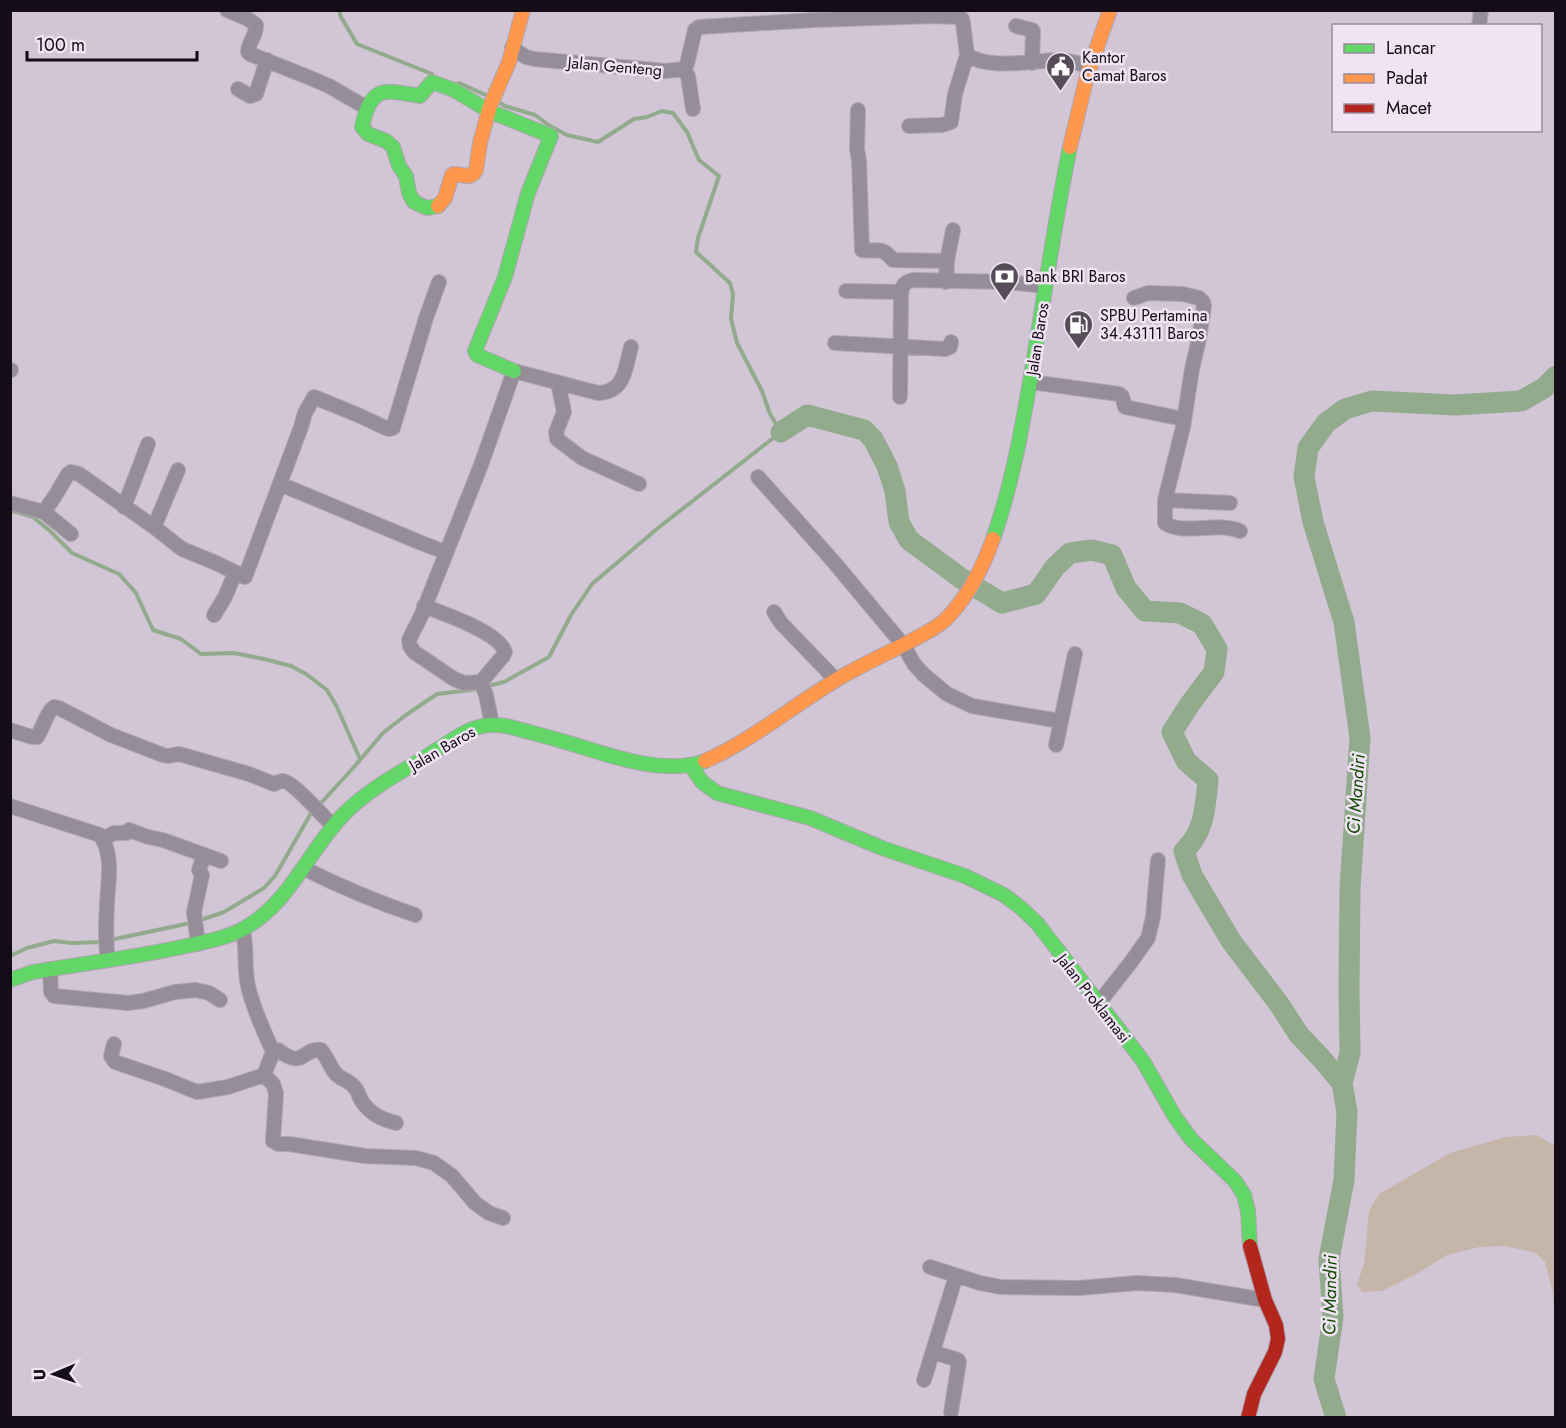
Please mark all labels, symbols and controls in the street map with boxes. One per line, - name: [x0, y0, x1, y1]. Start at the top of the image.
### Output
- scale bar: [27, 24, 196, 62]
- legend: [1332, 24, 1542, 132]
- text: 100 m: [36, 32, 85, 58]
- text: Lancar: [1386, 35, 1436, 61]
- place label: Kantor Camat Baros: [1082, 46, 1167, 87]
- public building icon: Kantor Camat Baros: [1045, 50, 1077, 92]
- street label: Jalan Genteng: [565, 51, 663, 82]
- text: Padat: [1386, 65, 1428, 91]
- text: Macet: [1386, 95, 1432, 121]
- bank icon: Bank BRI Baros: [988, 260, 1020, 302]
- place label: Bank BRI Baros: [1025, 265, 1126, 288]
- street label: Jalan Baros: [1020, 301, 1055, 379]
- place label: SPBU Pertamina 34.43111 Baros: [1100, 304, 1208, 345]
- fuel station icon: SPBU Pertamina 34.43111 Baros: [1063, 308, 1095, 350]
- street label: Jalan Baros: [403, 720, 480, 778]
- water label: Ci Mandiri: [1340, 753, 1372, 835]
- street label: Jalan Proklamasi: [1050, 947, 1136, 1048]
- water label: Ci Mandiri: [1316, 1254, 1344, 1335]
- north arrow: [24, 1344, 84, 1404]
- text: U: [28, 1368, 51, 1381]

